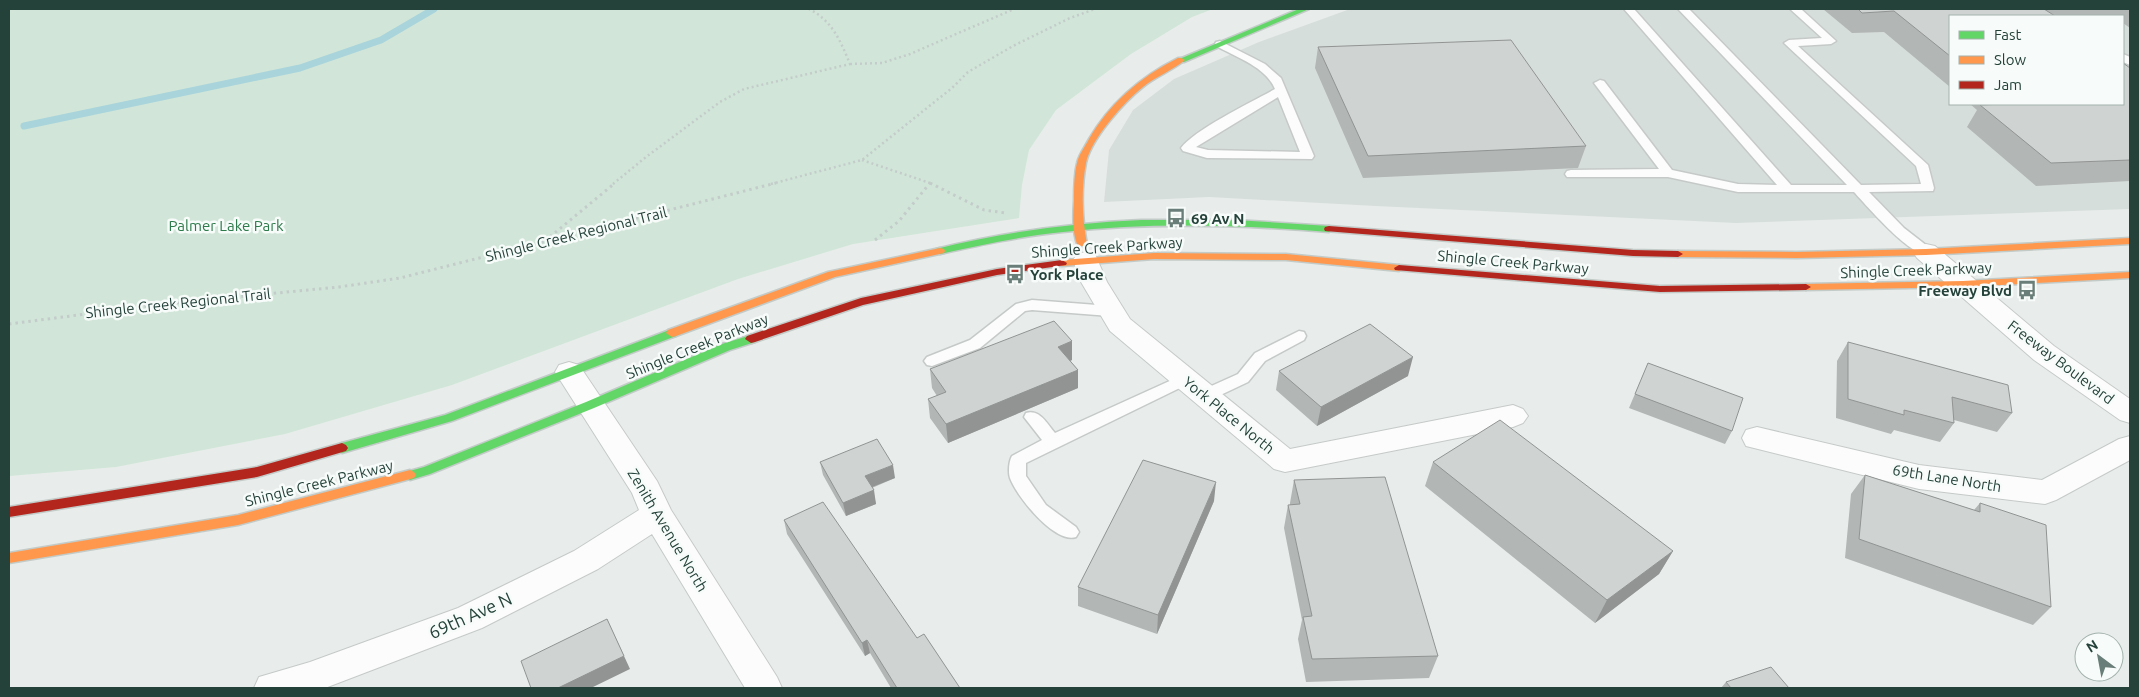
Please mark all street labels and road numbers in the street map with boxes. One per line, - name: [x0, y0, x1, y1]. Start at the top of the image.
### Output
- street label: Shingle Creek Regional Trail: [484, 203, 669, 265]
- street label: Shingle Creek Parkway: [1031, 233, 1183, 261]
- street label: Shingle Creek Parkway: [1437, 247, 1589, 277]
- street label: Shingle Creek Parkway: [1840, 259, 1992, 281]
- street label: Shingle Creek Regional Trail: [84, 285, 272, 321]
- street label: Shingle Creek Parkway: [623, 310, 771, 382]
- street label: Freeway Boulevard: [2005, 317, 2117, 407]
- street label: York Place North: [1180, 373, 1278, 457]
- street label: Shingle Creek Parkway: [243, 456, 395, 510]
- street label: 69th Lane North: [1891, 461, 2003, 495]
- street label: Zenith Avenue North: [625, 465, 711, 595]
- street label: 69th Ave N: [425, 588, 515, 642]

